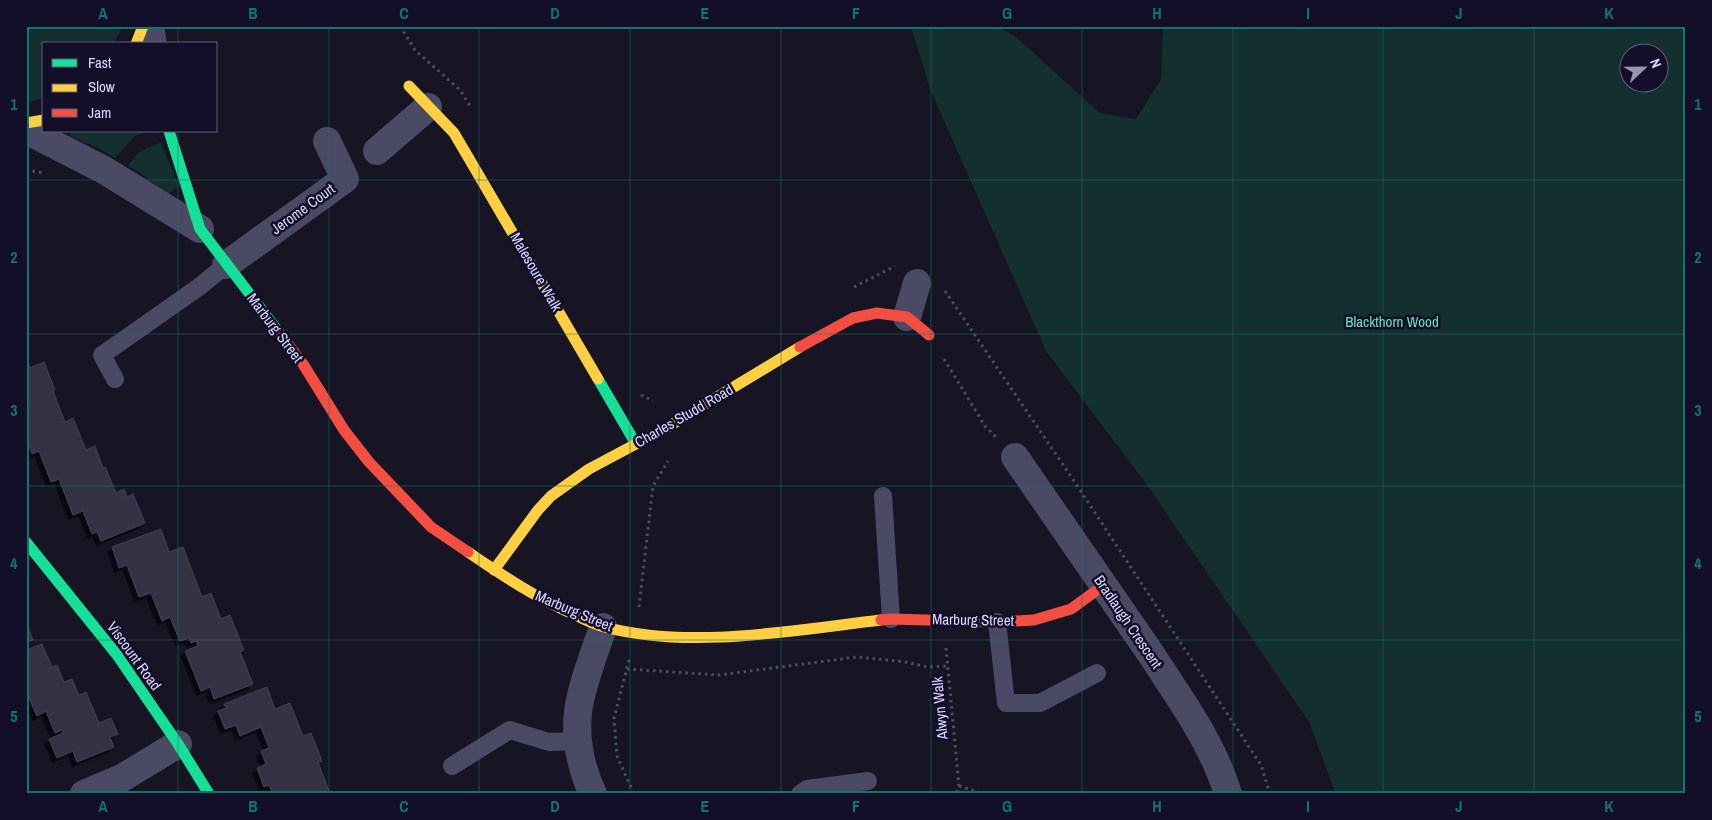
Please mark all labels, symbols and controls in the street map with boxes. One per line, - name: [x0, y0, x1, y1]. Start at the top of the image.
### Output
- text: A: [98, 2, 108, 24]
- text: B: [248, 2, 258, 24]
- text: C: [399, 2, 409, 24]
- text: D: [550, 2, 560, 24]
- text: E: [701, 2, 710, 24]
- text: F: [852, 2, 860, 24]
- text: G: [1002, 2, 1012, 24]
- text: H: [1152, 2, 1162, 24]
- text: I: [1306, 2, 1310, 24]
- text: J: [1455, 2, 1463, 24]
- text: K: [1604, 2, 1614, 24]
- legend: [42, 42, 218, 132]
- north arrow: [1620, 42, 1670, 92]
- text: Fast: [88, 52, 112, 73]
- text: N: [1646, 56, 1666, 70]
- text: Slow: [88, 76, 115, 97]
- text: 1: [10, 93, 18, 115]
- text: 1: [1694, 93, 1702, 115]
- text: Jam: [88, 102, 111, 123]
- street label: Jerome Court: [266, 178, 339, 239]
- street label: Malesoure Walk: [505, 229, 568, 316]
- text: 2: [10, 246, 18, 268]
- text: 2: [1694, 246, 1702, 268]
- street label: Marburg Street: [242, 289, 309, 367]
- park label: Blackthorn Wood: [1345, 311, 1439, 332]
- street label: Charles Studd Road: [631, 379, 737, 452]
- text: 3: [10, 399, 18, 421]
- text: 3: [1694, 399, 1702, 421]
- text: 4: [10, 552, 18, 574]
- text: 4: [1694, 552, 1702, 574]
- street label: Bradlaugh Crescent: [1089, 571, 1168, 673]
- street label: Marburg Street: [532, 585, 617, 636]
- street label: Marburg Street: [932, 608, 1015, 631]
- street label: Viscount Road: [102, 617, 167, 694]
- street label: Alwyn Walk: [926, 675, 953, 741]
- text: 5: [10, 705, 18, 727]
- text: 5: [1694, 705, 1702, 727]
- text: A: [98, 795, 108, 817]
- text: B: [248, 795, 258, 817]
- text: C: [399, 795, 409, 817]
- text: D: [550, 795, 560, 817]
- text: E: [701, 795, 710, 817]
- text: F: [852, 795, 860, 817]
- text: G: [1002, 795, 1012, 817]
- text: H: [1152, 795, 1162, 817]
- text: I: [1306, 795, 1310, 817]
- text: J: [1455, 795, 1463, 817]
- text: K: [1604, 795, 1614, 817]

